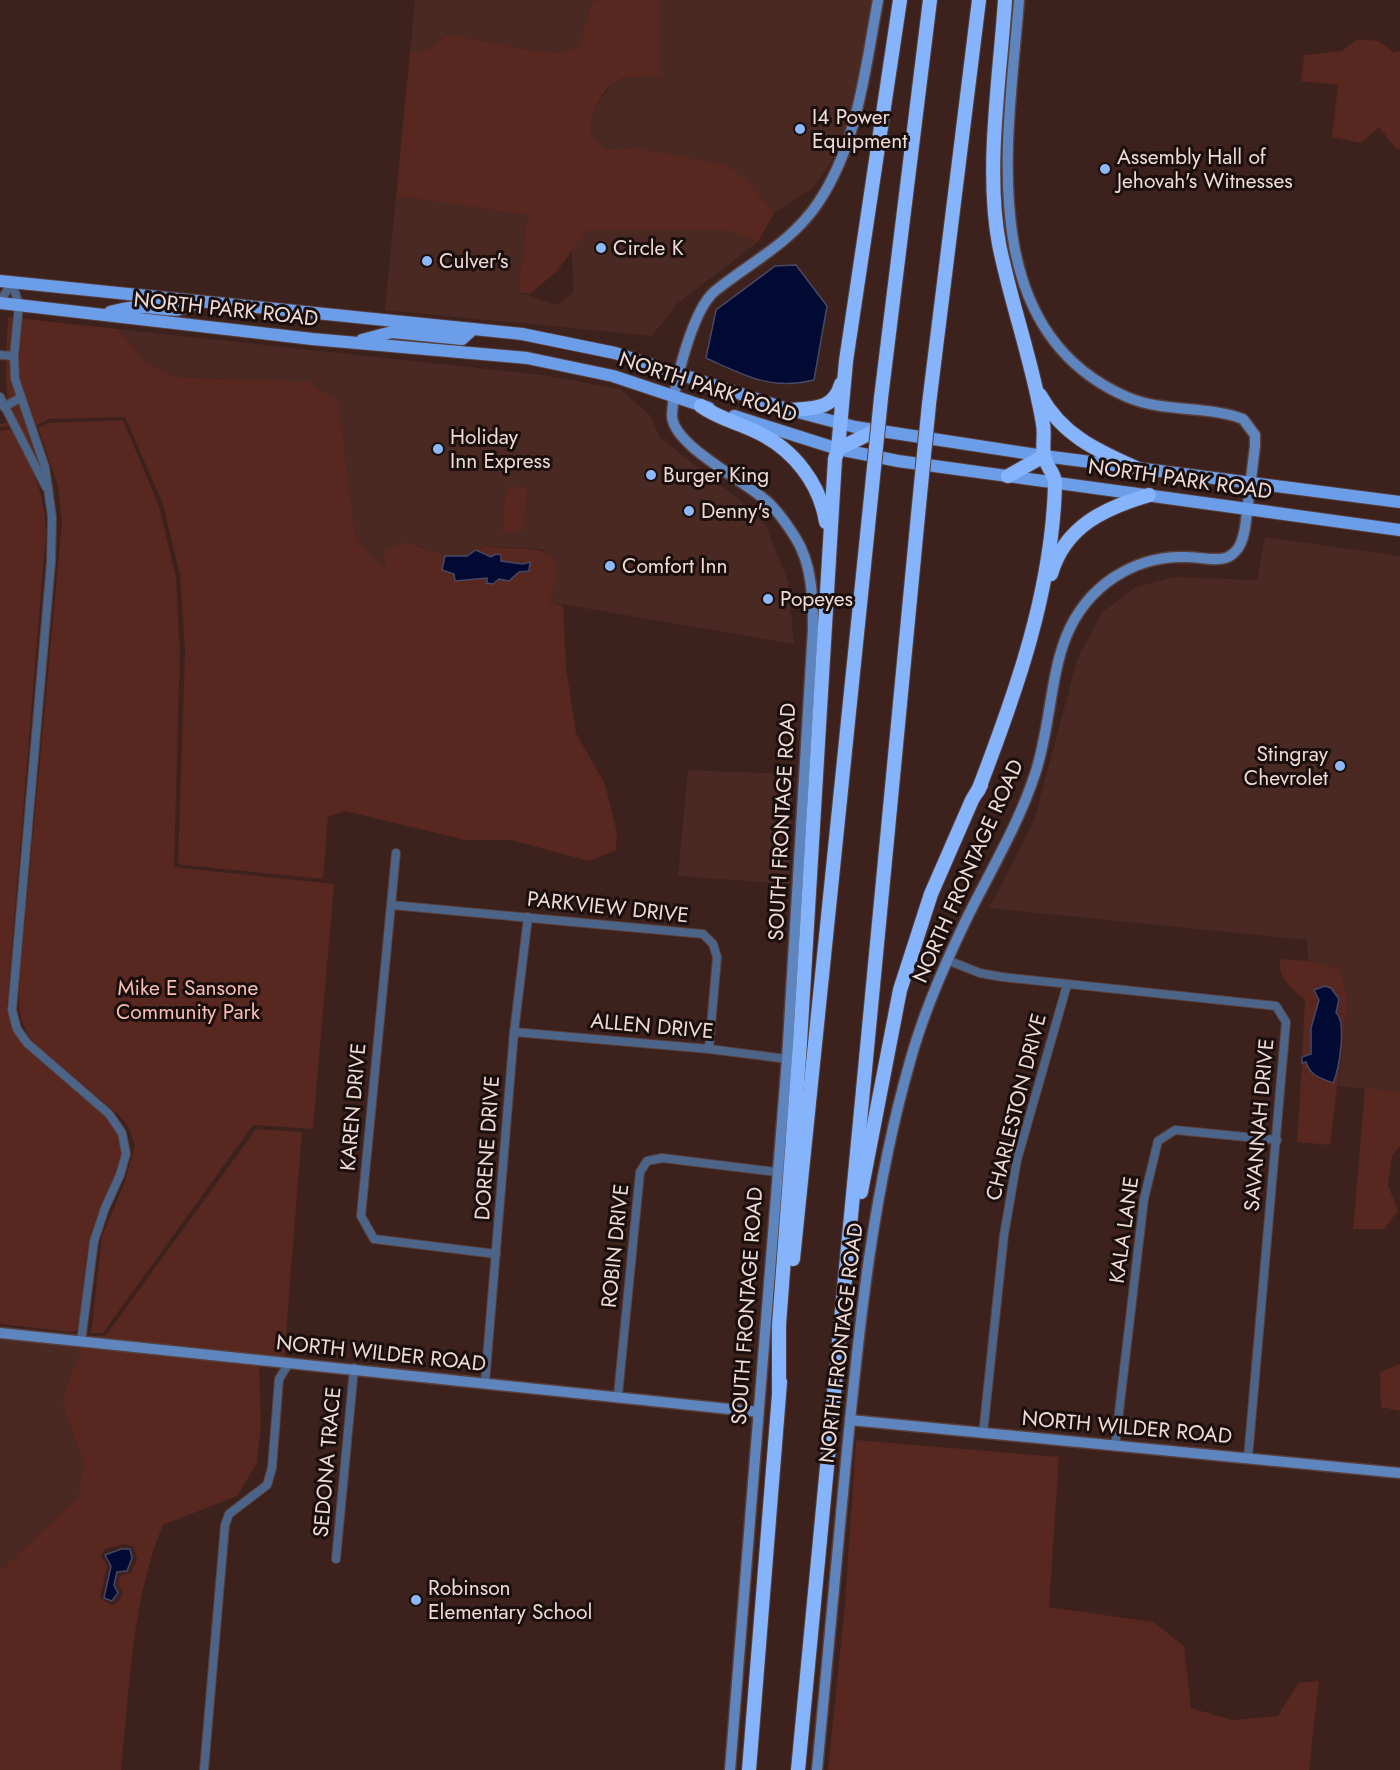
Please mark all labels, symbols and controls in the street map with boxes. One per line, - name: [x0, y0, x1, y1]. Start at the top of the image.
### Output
- place label: I4 Power Equipment: [812, 102, 907, 156]
- marker: I4 Power Equipment: [793, 122, 807, 136]
- place label: Assembly Hall of Jehovah's Witnesses: [1114, 142, 1293, 196]
- marker: Assembly Hall of Jehovah's Witnesses: [1098, 162, 1112, 176]
- place label: Circle K: [613, 233, 684, 263]
- marker: Circle K: [594, 241, 608, 255]
- place label: Culver's: [439, 246, 509, 276]
- marker: Culver's: [420, 254, 434, 268]
- street label: NORTH PARK ROAD: [132, 284, 320, 334]
- street label: NORTH PARK ROAD: [615, 344, 801, 430]
- place label: Holiday Inn Express: [450, 422, 550, 476]
- marker: Holiday Inn Express: [431, 442, 445, 456]
- street label: NORTH PARK ROAD: [1086, 451, 1274, 507]
- place label: Burger King: [663, 460, 769, 490]
- marker: Burger King: [644, 468, 658, 482]
- place label: Denny's: [701, 496, 770, 526]
- marker: Denny's: [682, 504, 696, 518]
- place label: Comfort Inn: [622, 551, 727, 581]
- marker: Comfort Inn: [603, 559, 617, 573]
- place label: Popeyes: [780, 584, 853, 614]
- marker: Popeyes: [761, 592, 775, 606]
- street label: SOUTH FRONTAGE ROAD: [761, 702, 803, 942]
- place label: Stingray Chevrolet: [1244, 739, 1329, 793]
- street label: NORTH FRONTAGE ROAD: [905, 754, 1031, 988]
- marker: Stingray Chevrolet: [1333, 759, 1347, 773]
- street label: PARKVIEW DRIVE: [526, 884, 690, 930]
- park label: Mike E Sansone Community Park: [116, 973, 261, 1027]
- street label: ALLEN DRIVE: [589, 1006, 715, 1046]
- street label: CHARLESTON DRIVE: [978, 1010, 1054, 1204]
- street label: SAVANNAH DRIVE: [1237, 1037, 1281, 1213]
- street label: KAREN DRIVE: [332, 1042, 374, 1172]
- street label: DORENE DRIVE: [467, 1075, 507, 1221]
- street label: KALA LANE: [1102, 1175, 1146, 1285]
- street label: ROBIN DRIVE: [594, 1183, 636, 1309]
- street label: SOUTH FRONTAGE ROAD: [724, 1186, 770, 1426]
- street label: NORTH FRONTAGE ROAD: [811, 1221, 871, 1465]
- street label: NORTH WILDER ROAD: [275, 1327, 487, 1379]
- street label: SEDONA TRACE: [305, 1385, 349, 1539]
- street label: NORTH WILDER ROAD: [1021, 1403, 1233, 1451]
- place label: Robinson Elementary School: [428, 1573, 592, 1627]
- marker: Robinson Elementary School: [409, 1593, 423, 1607]

